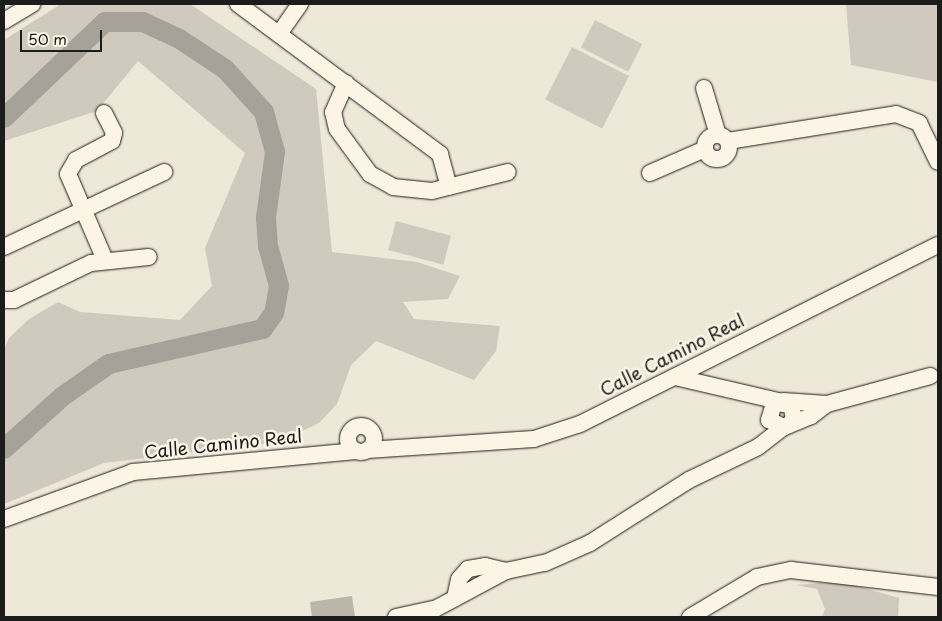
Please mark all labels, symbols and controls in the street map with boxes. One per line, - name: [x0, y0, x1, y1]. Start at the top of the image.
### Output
- scale bar: [22, 20, 105, 52]
- text: 50 m: [28, 27, 67, 50]
- street label: Calle Camino Real: [596, 309, 748, 401]
- street label: Calle Camino Real: [143, 425, 303, 463]

